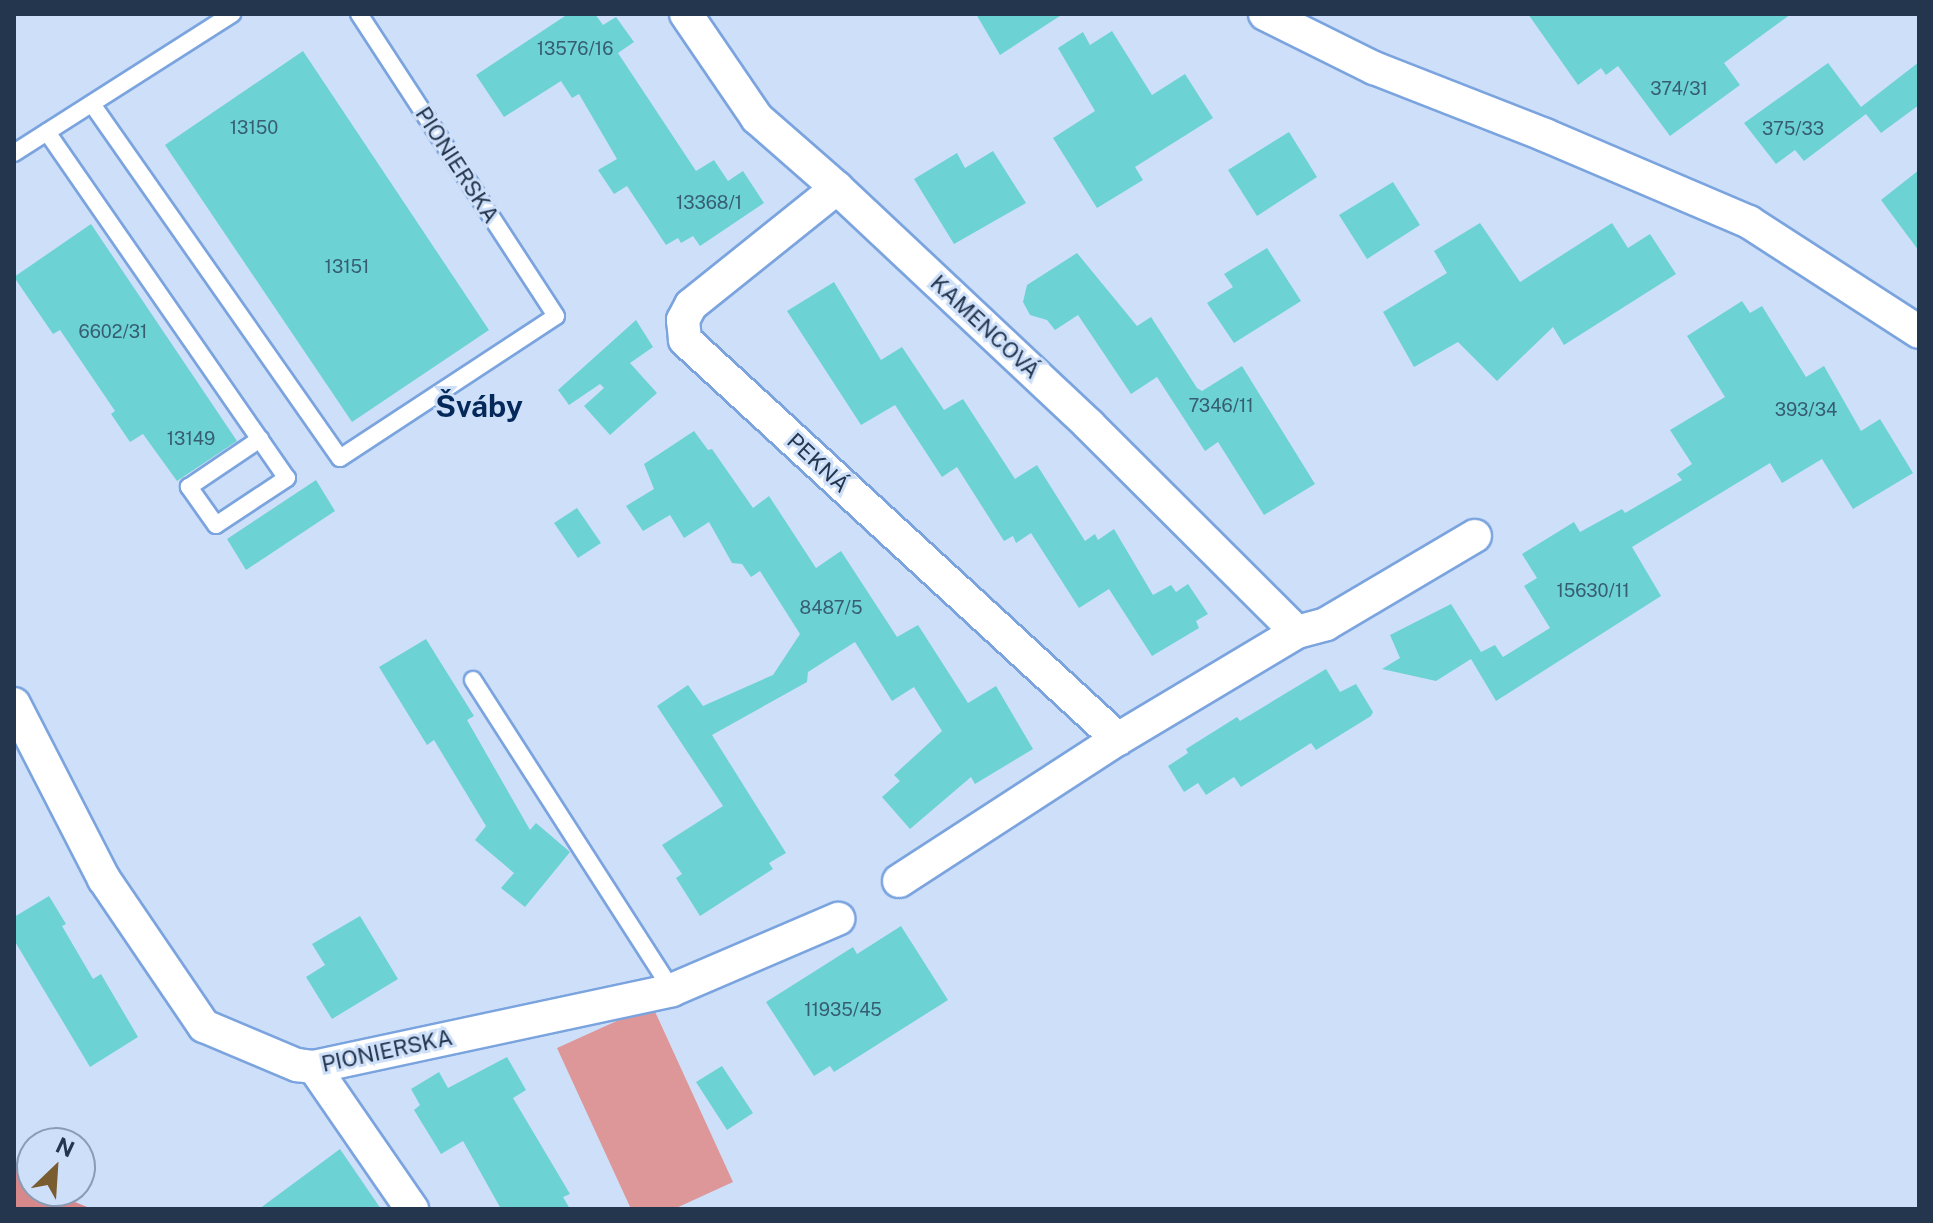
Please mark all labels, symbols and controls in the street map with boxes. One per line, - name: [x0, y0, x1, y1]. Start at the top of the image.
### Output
- house number: 13576/16: [537, 38, 613, 60]
- house number: 374/31: [1650, 78, 1708, 100]
- street label: PIONIERSKA: [410, 102, 504, 228]
- house number: 13150: [230, 117, 278, 139]
- house number: 375/33: [1762, 118, 1824, 140]
- house number: 13368/1: [676, 192, 742, 214]
- house number: 13151: [325, 256, 369, 278]
- street label: KAMENCOVÁ: [925, 270, 1045, 384]
- house number: 6602/31: [79, 321, 147, 343]
- district label: Šváby: [435, 388, 523, 424]
- house number: 7346/11: [1188, 395, 1254, 417]
- house number: 393/34: [1775, 399, 1837, 421]
- house number: 13149: [167, 428, 215, 450]
- street label: PEKNÁ: [782, 428, 854, 498]
- house number: 15630/11: [1556, 580, 1630, 602]
- house number: 8487/5: [800, 597, 862, 619]
- house number: 11935/45: [804, 999, 882, 1021]
- street label: PIONIERSKA: [319, 1024, 455, 1078]
- north arrow: [16, 1127, 96, 1207]
- text: N: [52, 1132, 79, 1162]

